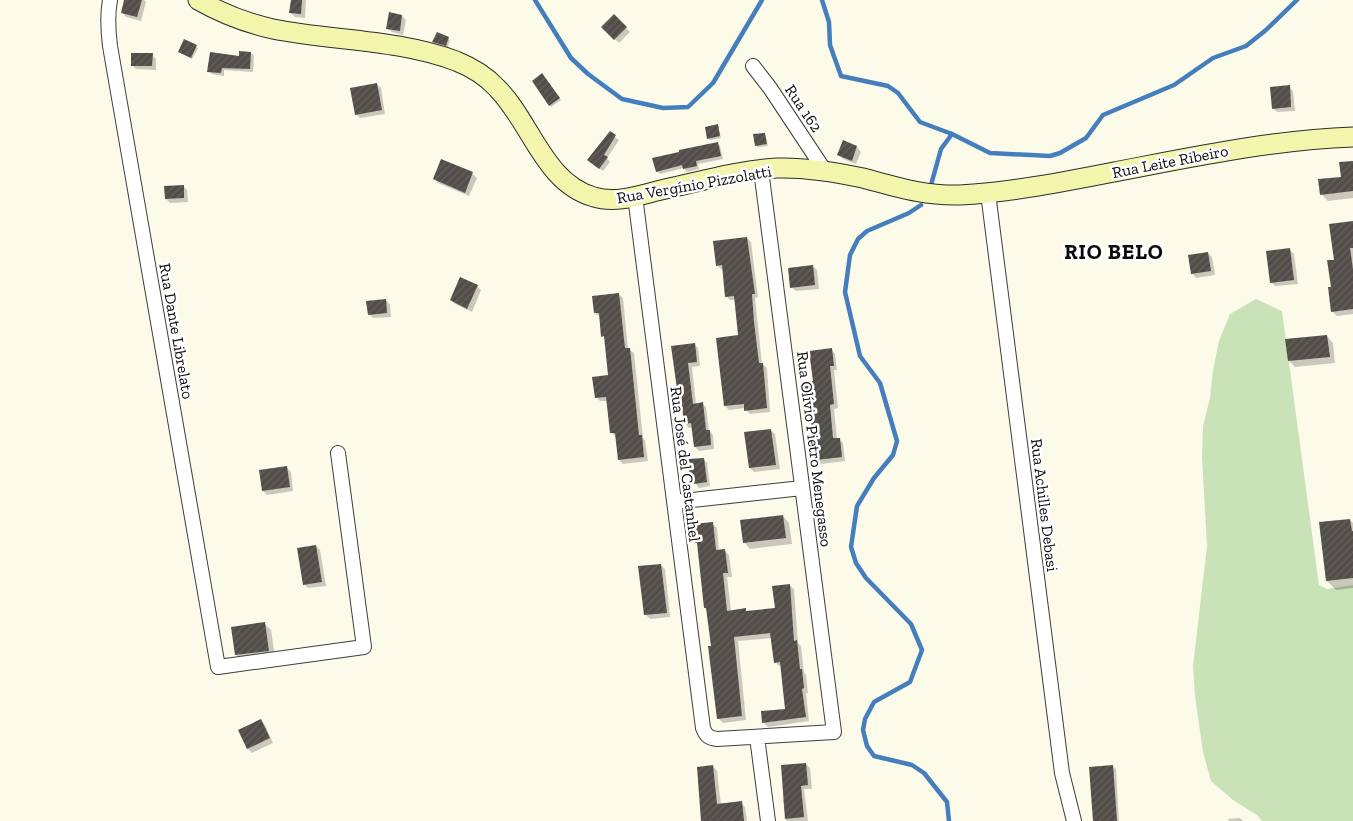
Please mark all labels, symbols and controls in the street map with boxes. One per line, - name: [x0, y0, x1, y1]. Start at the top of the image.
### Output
- street label: Rua 162: [781, 81, 826, 136]
- street label: Rua Leite Ribeiro: [1110, 141, 1230, 182]
- street label: Rua Vergínio Pizzolatti: [615, 161, 774, 207]
- district label: RIO BELO: [1064, 239, 1164, 264]
- street label: Rua Dante Librelato: [155, 262, 198, 400]
- street label: Rua Olívio Pietro Menegasso: [793, 350, 836, 548]
- street label: Rua José del Castanhel: [667, 385, 704, 543]
- street label: Rua Achilles Debasi: [1027, 437, 1062, 573]

